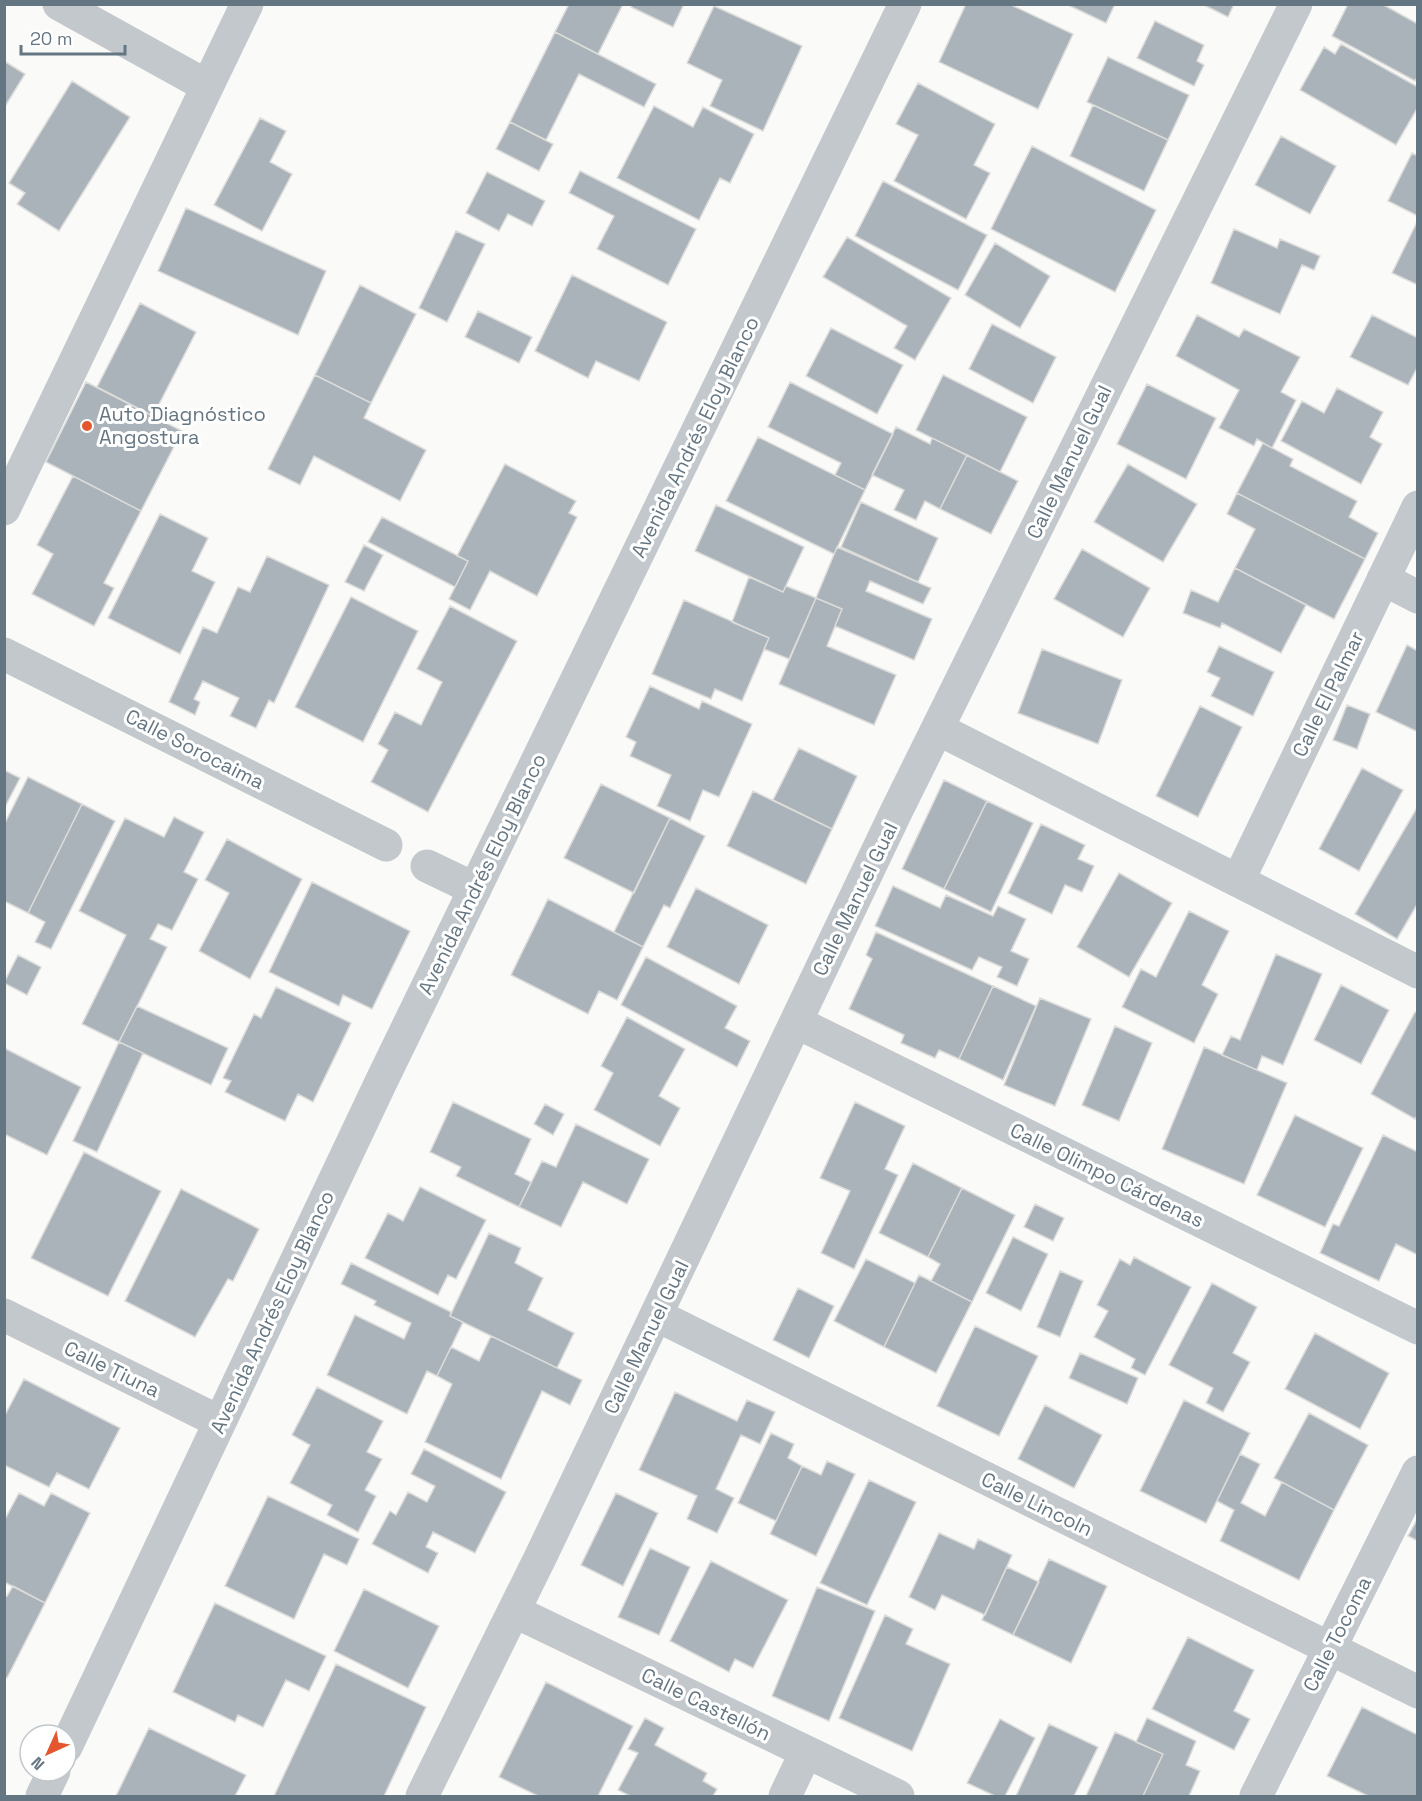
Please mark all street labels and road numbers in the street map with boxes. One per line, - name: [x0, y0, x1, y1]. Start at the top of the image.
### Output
- street label: Avenida Andrés Eloy Blanco: [625, 312, 765, 562]
- street label: Calle Manuel Gual: [1020, 381, 1118, 543]
- street label: Calle El Palmar: [1286, 627, 1370, 761]
- street label: Calle Sorocaima: [121, 703, 269, 795]
- street label: Avenida Andrés Eloy Blanco: [412, 749, 552, 999]
- street label: Calle Manuel Gual: [806, 818, 904, 980]
- street label: Calle Olimpo Cárdenas: [1006, 1117, 1208, 1233]
- street label: Avenida Andrés Eloy Blanco: [204, 1186, 340, 1438]
- street label: Calle Manuel Gual: [597, 1256, 695, 1418]
- street label: Calle Tiuna: [60, 1335, 164, 1403]
- street label: Calle Lincoln: [977, 1466, 1097, 1542]
- street label: Calle Tocoma: [1297, 1572, 1377, 1696]
- street label: Calle Castellón: [637, 1661, 775, 1747]

